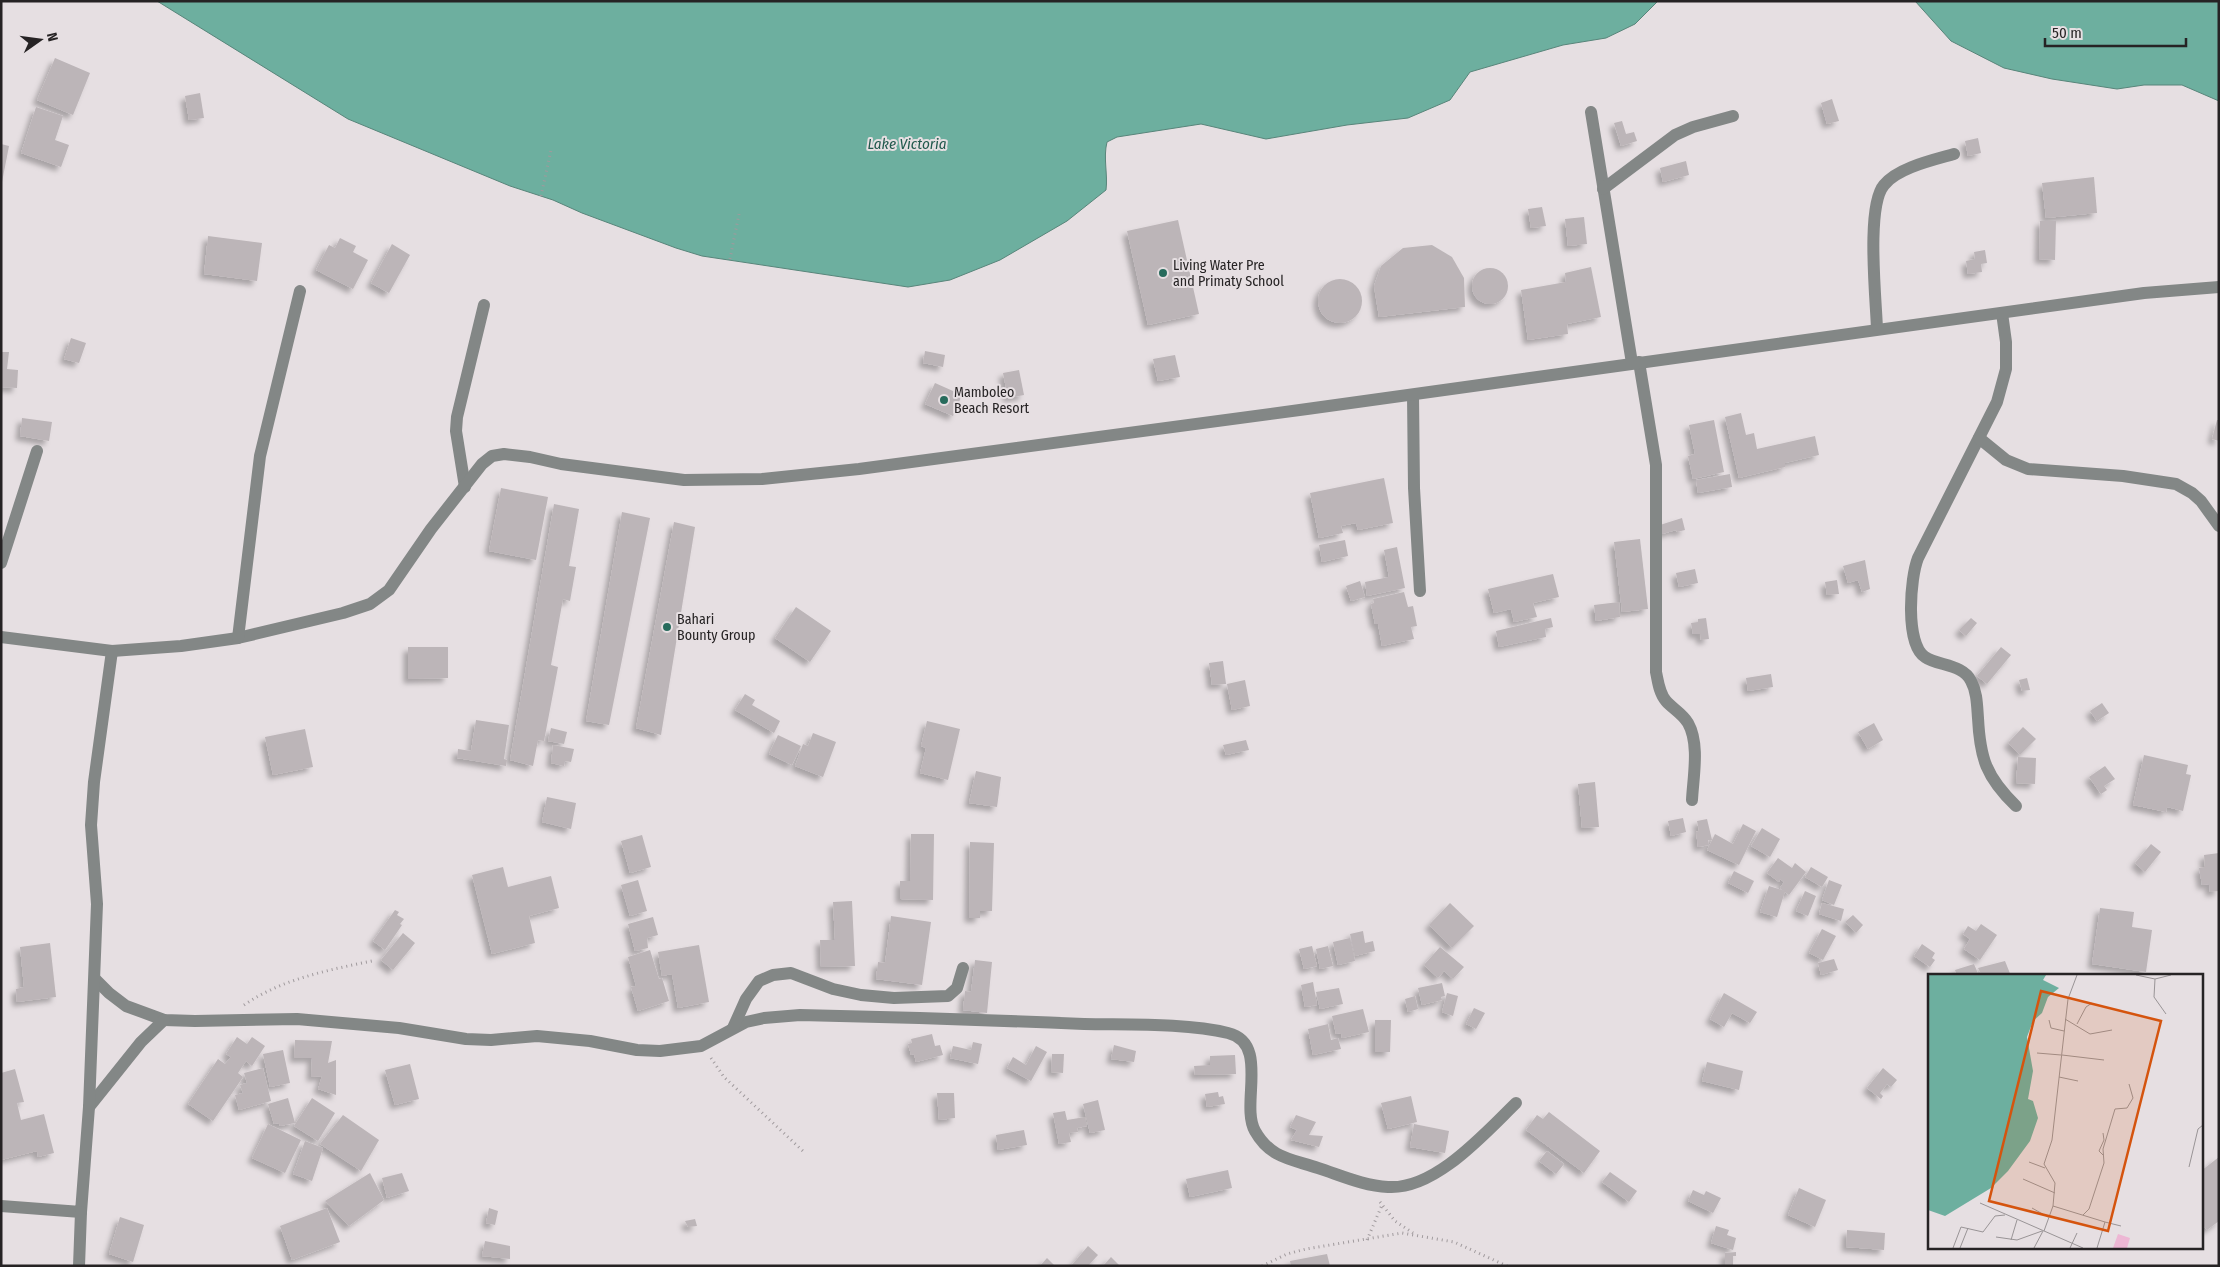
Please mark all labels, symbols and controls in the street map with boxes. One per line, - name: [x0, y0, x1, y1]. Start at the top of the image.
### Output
- north arrow: [15, 15, 65, 65]
- scale bar: [2045, 15, 2186, 47]
- text: 50 m: [2052, 24, 2082, 42]
- text: N: [43, 31, 61, 43]
- water label: Lake Victoria: [868, 135, 947, 153]
- place label: Living Water Pre and Primaty School: [1173, 257, 1284, 290]
- marker: Living Water Pre and Primaty School: [1157, 267, 1169, 279]
- place label: Mamboleo Beach Resort: [954, 384, 1030, 417]
- marker: Mamboleo Beach Resort: [938, 394, 950, 406]
- place label: Bahari Bounty Group: [677, 611, 755, 644]
- marker: Bahari Bounty Group: [661, 621, 673, 633]
- inset map: [1928, 974, 2202, 1250]

